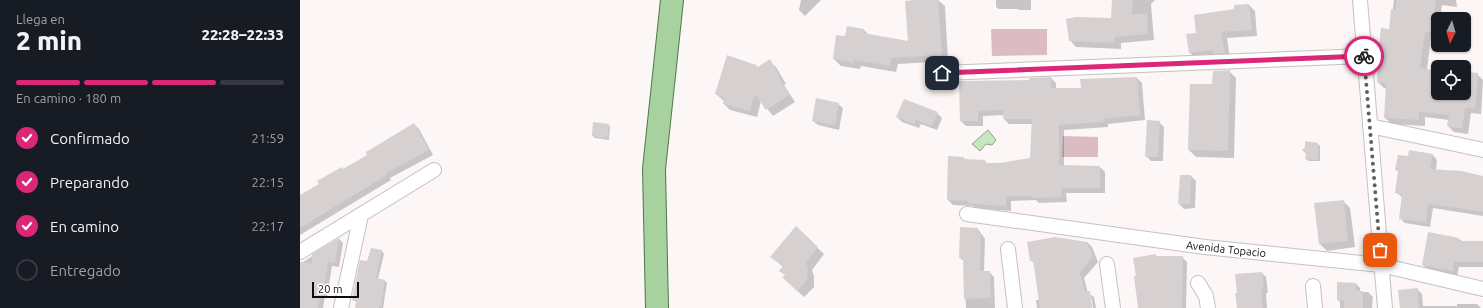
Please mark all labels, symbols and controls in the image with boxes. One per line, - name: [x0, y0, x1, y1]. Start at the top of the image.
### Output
- text: Llega en: [16, 12, 65, 26]
- north arrow: [1431, 12, 1471, 52]
- map controls: [1431, 12, 1471, 100]
- text: 2 min: [16, 26, 82, 55]
- text: 22:28–22:33: [201, 26, 284, 43]
- courier: [1344, 36, 1384, 76]
- icon: bike: [1353, 45, 1375, 67]
- pin: [925, 56, 959, 90]
- button: locate: [1431, 60, 1471, 100]
- icon: home: [931, 62, 953, 84]
- text: En camino · 180 m: [16, 91, 121, 105]
- icon: check: [16, 127, 38, 149]
- text: Confirmado: [50, 130, 130, 147]
- text: 21:59: [251, 131, 284, 145]
- icon: check: [16, 171, 38, 193]
- text: Preparando: [50, 174, 129, 191]
- text: 22:15: [251, 175, 284, 189]
- icon: check: [16, 215, 38, 237]
- text: En camino: [50, 218, 119, 235]
- text: 22:17: [251, 219, 284, 233]
- pin: [1363, 233, 1397, 267]
- street label: Avenida Topacio: [1185, 239, 1267, 259]
- icon: bag: [1369, 239, 1391, 261]
- text: Entregado: [50, 262, 121, 279]
- scale bar: [312, 280, 359, 299]
- text: 20 m: [318, 283, 342, 295]

